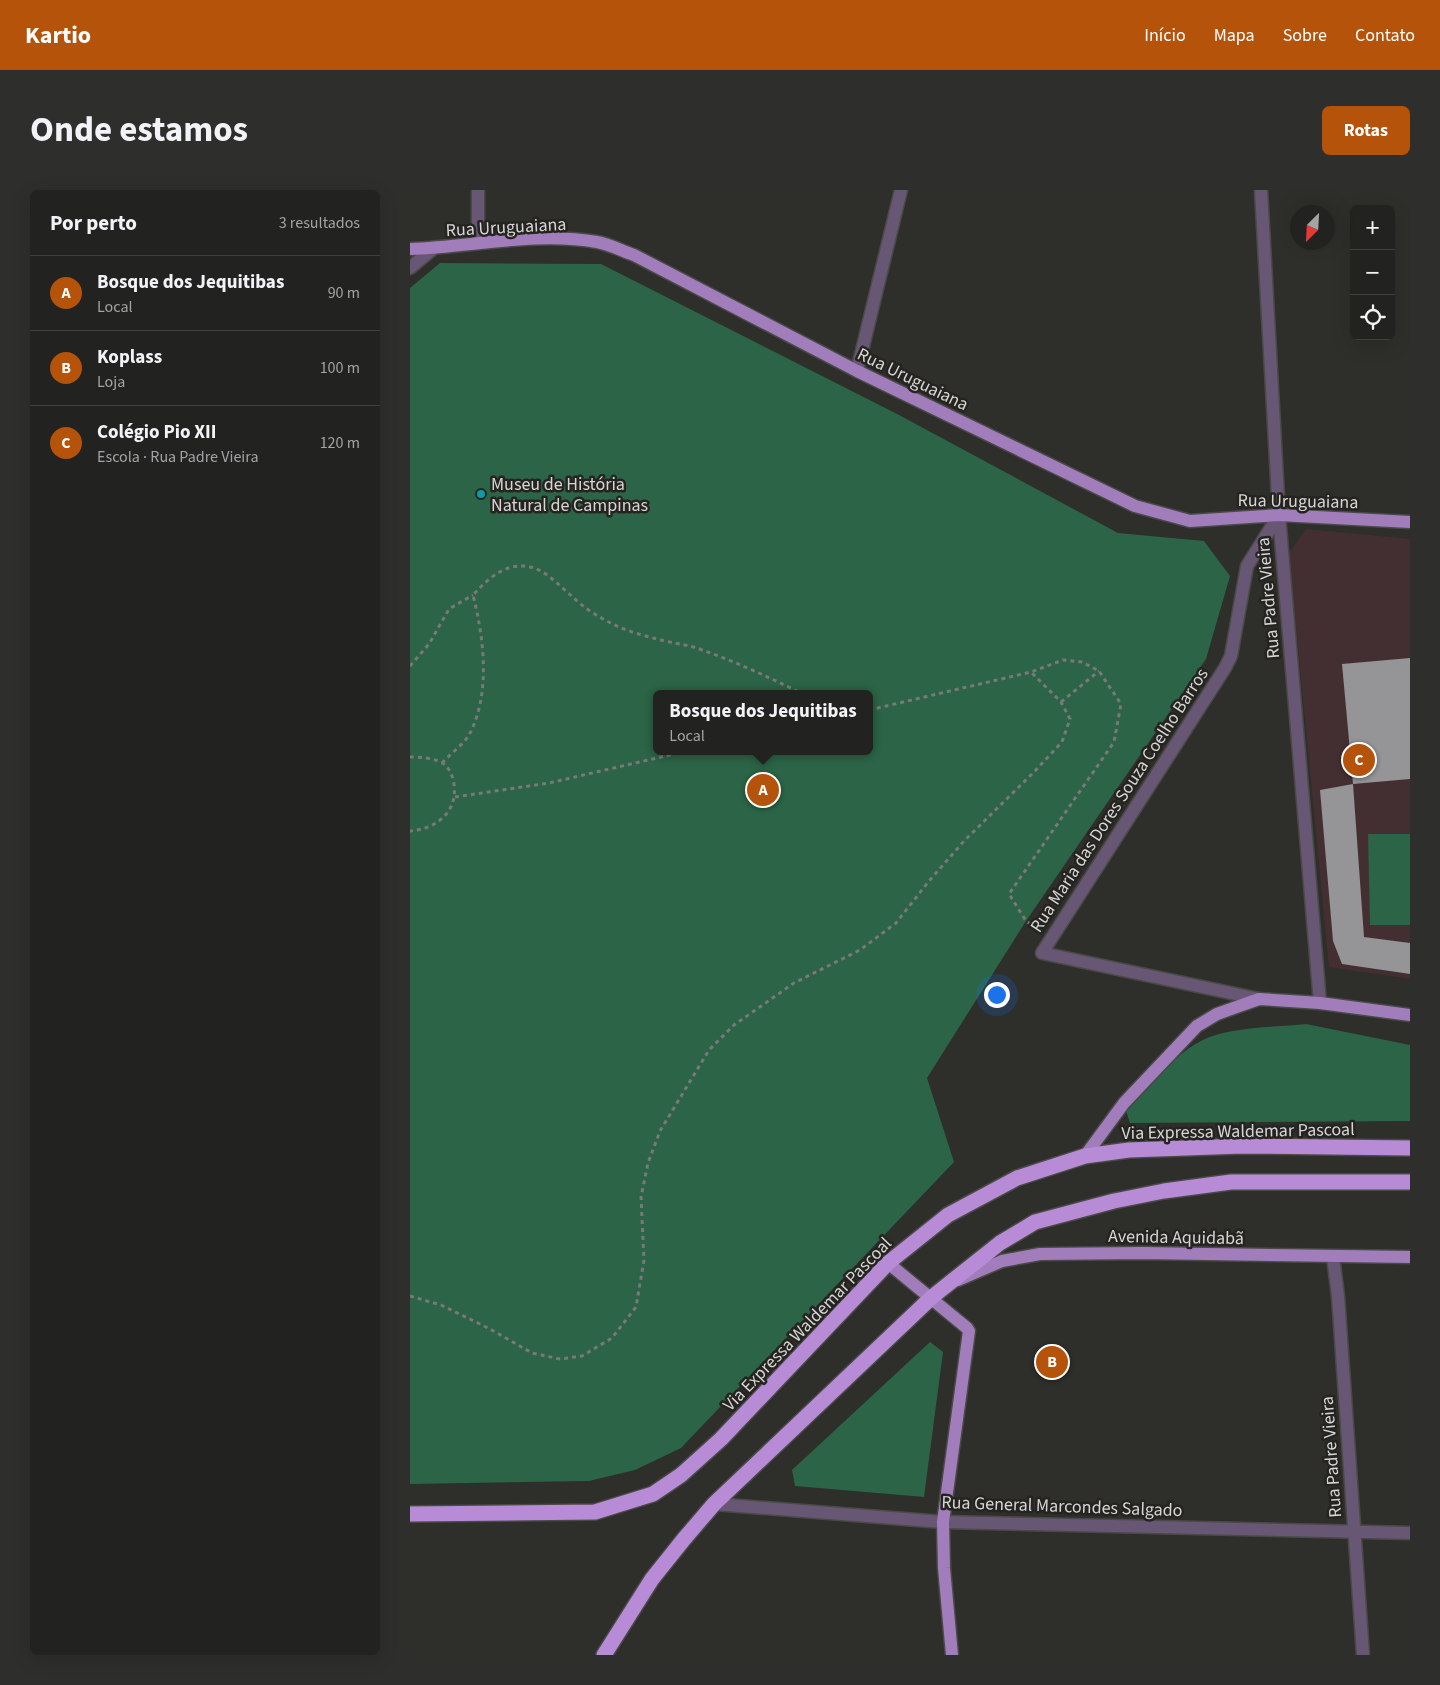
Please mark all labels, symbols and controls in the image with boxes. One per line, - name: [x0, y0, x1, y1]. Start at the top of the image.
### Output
- text: Kartio: [25, 18, 91, 53]
- text: Início: [1144, 23, 1186, 48]
- text: Mapa: [1214, 23, 1255, 48]
- text: Sobre: [1283, 23, 1327, 48]
- text: Contato: [1355, 23, 1415, 48]
- text: Onde estamos: [30, 105, 248, 155]
- button: Rotas: [1322, 106, 1410, 155]
- north arrow: [1290, 205, 1335, 250]
- map controls: [1350, 205, 1395, 340]
- button: +: [1350, 205, 1395, 250]
- text: Por perto: [50, 208, 137, 238]
- text: 3 resultados: [279, 212, 360, 234]
- street label: Rua Uruguaiana: [445, 212, 567, 243]
- button: −: [1350, 250, 1395, 295]
- text: Bosque dos Jequitibas: [97, 269, 284, 296]
- text: A: [61, 282, 71, 304]
- text: 90 m: [328, 282, 360, 304]
- button: locate: [1350, 295, 1395, 340]
- text: Local: [97, 296, 133, 318]
- street label: Rua Uruguaiana: [853, 342, 973, 417]
- text: Koplass: [97, 344, 162, 371]
- text: B: [61, 357, 71, 379]
- text: 100 m: [320, 357, 360, 379]
- text: Loja: [97, 371, 125, 393]
- text: Colégio Pio XII: [97, 419, 217, 446]
- text: C: [61, 432, 71, 454]
- text: 120 m: [320, 432, 360, 454]
- text: Escola · Rua Padre Vieira: [97, 446, 259, 468]
- place label: Museu de História Natural de Campinas: [491, 472, 648, 518]
- marker: Museu de História Natural de Campinas: [475, 488, 487, 500]
- street label: Rua Uruguaiana: [1237, 488, 1359, 515]
- street label: Rua Padre Vieira: [1251, 536, 1286, 660]
- street label: Rua Maria das Dores Souza Coelho Barros: [1024, 663, 1214, 937]
- popup: [653, 690, 873, 755]
- text: Bosque dos Jequitibas: [669, 698, 857, 725]
- text: Local: [669, 725, 705, 747]
- pin: C: [1343, 741, 1375, 779]
- pin: A: [747, 771, 779, 809]
- your location: [984, 982, 1010, 1008]
- street label: Via Expressa Waldemar Pascoal: [1121, 1117, 1355, 1146]
- street label: Avenida Aquidabã: [1108, 1224, 1244, 1251]
- street label: Via Expressa Waldemar Pascoal: [717, 1232, 897, 1417]
- pin: B: [1036, 1343, 1068, 1381]
- street label: Rua Padre Vieira: [1315, 1395, 1348, 1519]
- street label: Rua General Marcondes Salgado: [941, 1490, 1183, 1523]

